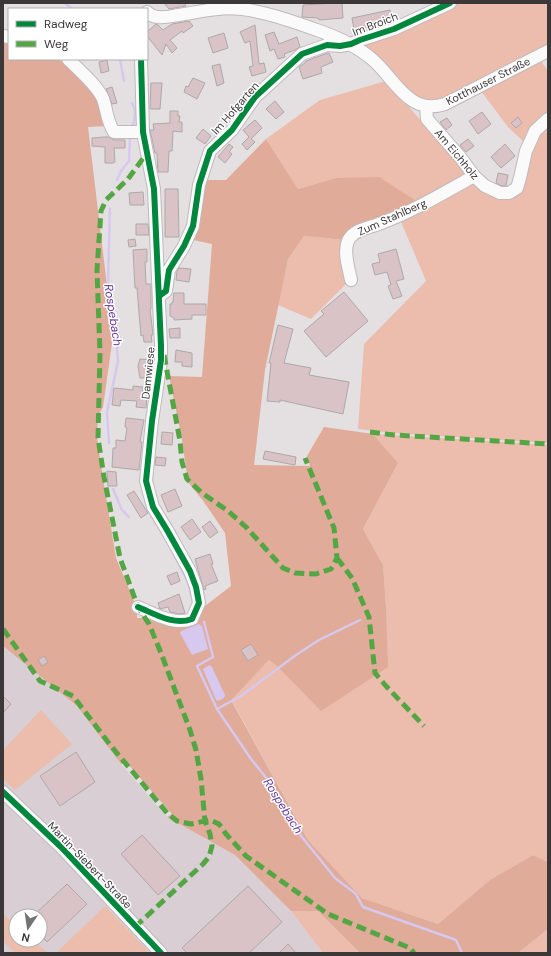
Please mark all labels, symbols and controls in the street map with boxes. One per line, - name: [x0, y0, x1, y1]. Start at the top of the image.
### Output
- legend: [8, 8, 148, 60]
- street label: Im Broich: [350, 9, 400, 39]
- text: Radweg: [44, 16, 88, 32]
- text: Weg: [44, 36, 69, 52]
- street label: Kotthauser Straße: [444, 54, 532, 108]
- street label: Im Hofgarten: [208, 79, 262, 137]
- street label: Am Eichholz: [432, 126, 482, 182]
- street label: Zum Stahlberg: [356, 196, 428, 238]
- water label: Rospebach: [100, 283, 126, 347]
- street label: Damwiese: [138, 346, 158, 400]
- water label: Rospebach: [260, 775, 306, 837]
- street label: Martin-Siebert-Straße: [45, 819, 135, 911]
- north arrow: [8, 908, 48, 948]
- text: N: [20, 930, 31, 945]

